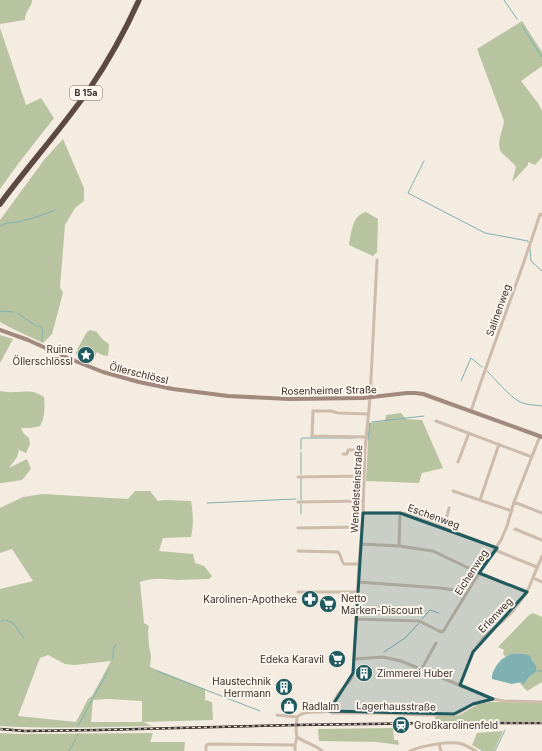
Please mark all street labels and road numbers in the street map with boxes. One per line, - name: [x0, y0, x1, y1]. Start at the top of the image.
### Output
- road number: B 15a: [70, 86, 102, 100]
- street label: Salinenweg: [483, 282, 513, 338]
- street label: Öllerschlössl: [108, 360, 170, 386]
- street label: Rosenheimer Straße: [281, 383, 377, 397]
- street label: Wendelsteinstraße: [348, 445, 364, 533]
- street label: Eschenweg: [406, 501, 462, 531]
- street label: Eichenweg: [452, 547, 490, 597]
- street label: Erlenweg: [475, 595, 515, 635]
- street label: Lagerhausstraße: [356, 699, 436, 713]

